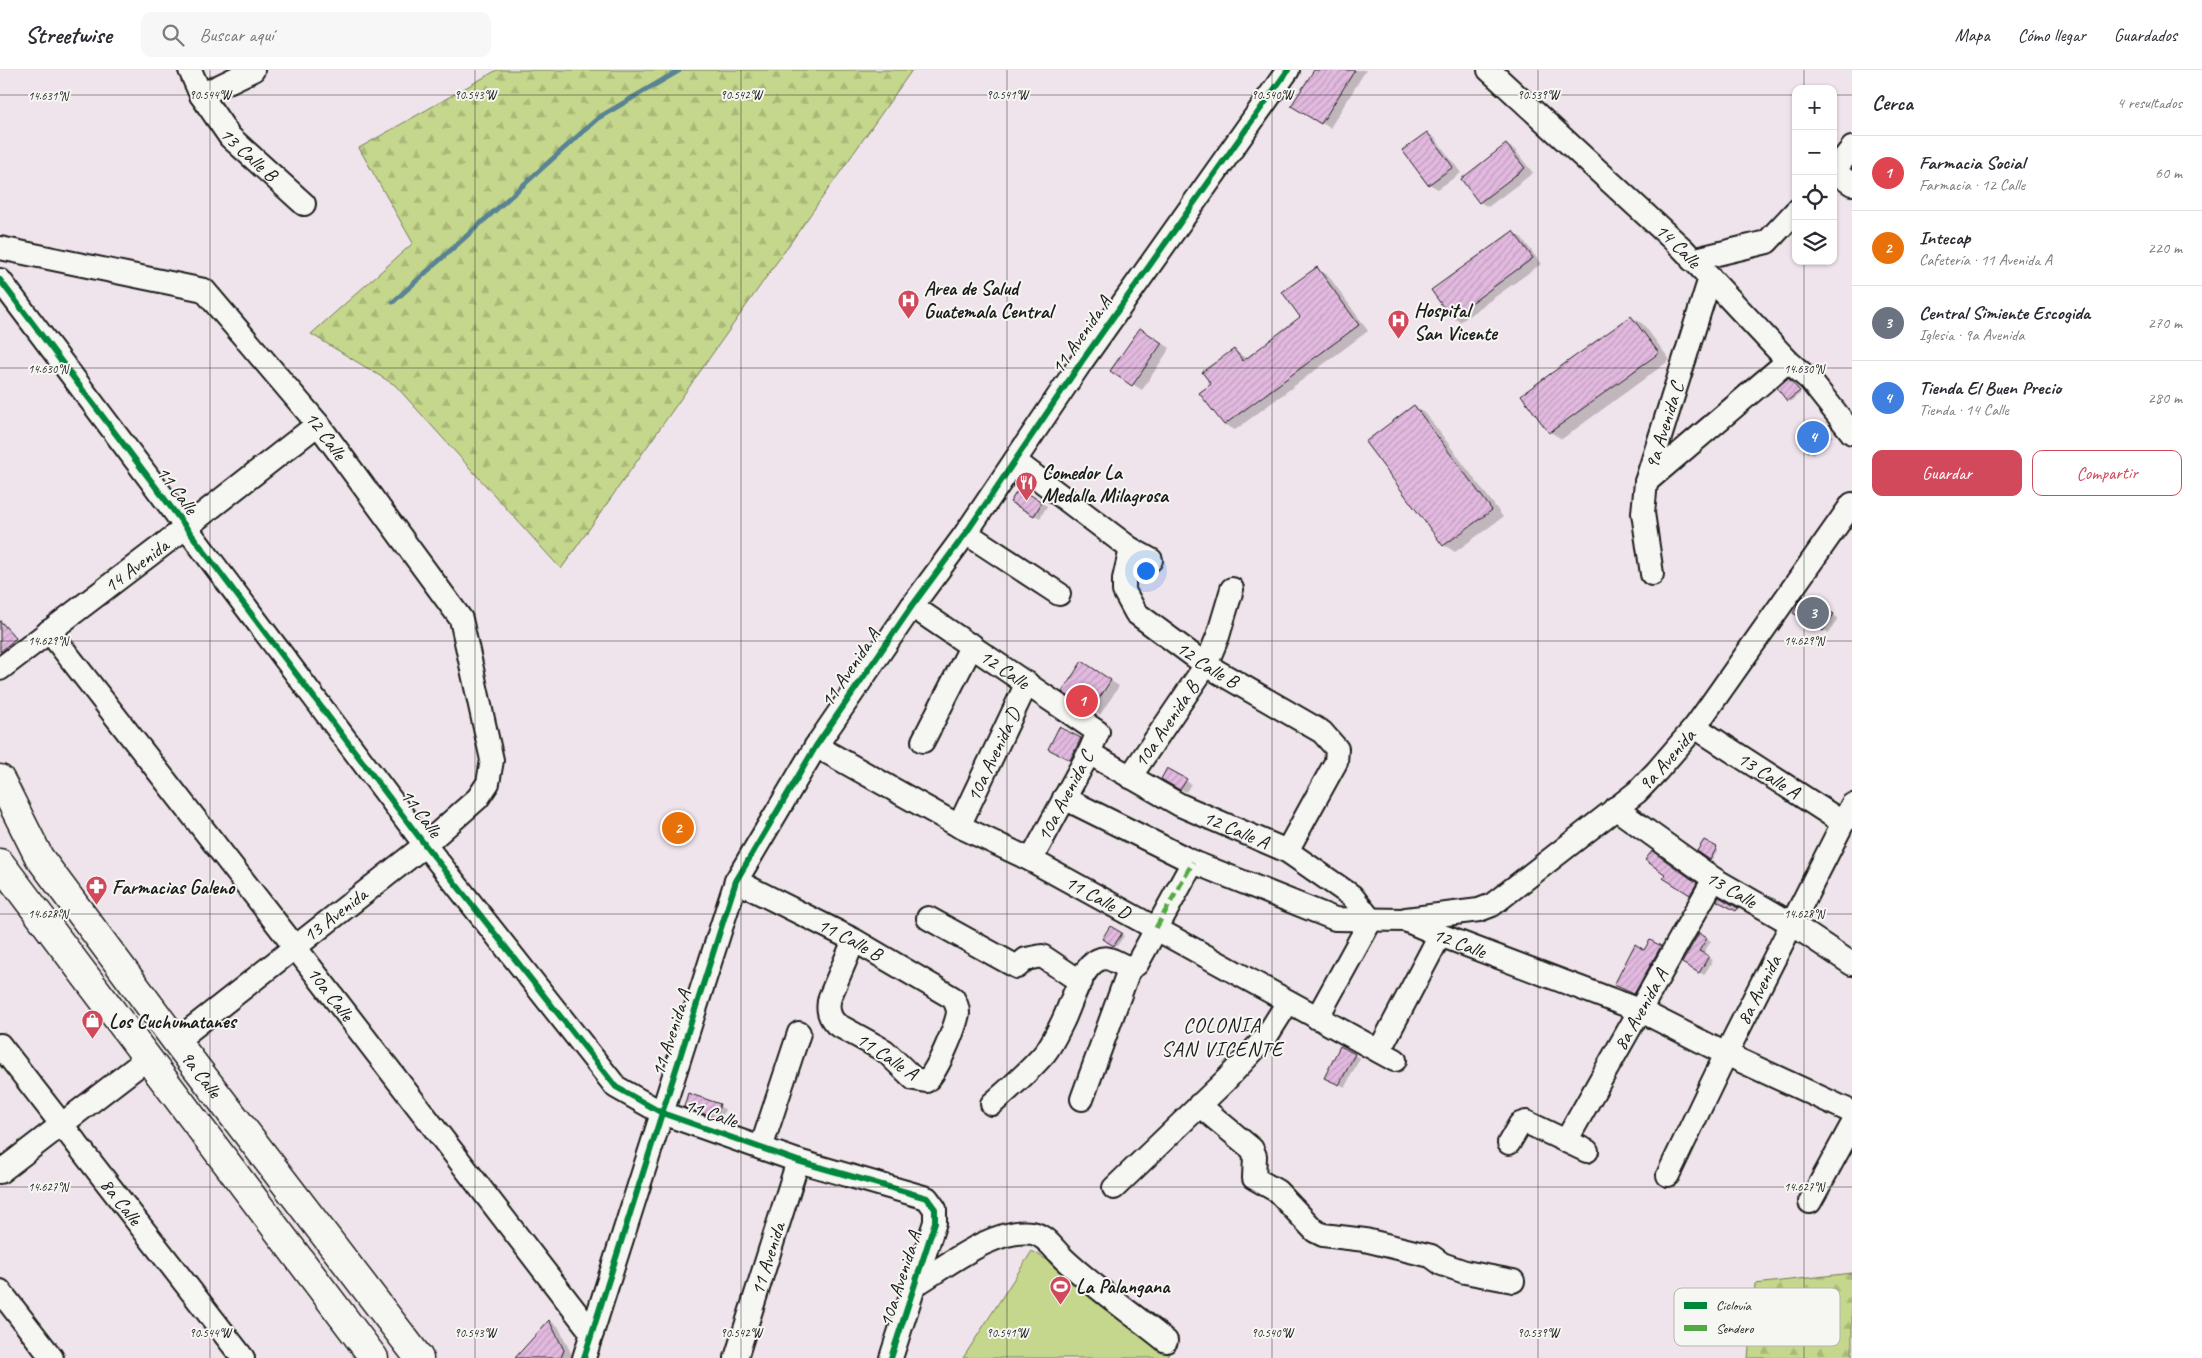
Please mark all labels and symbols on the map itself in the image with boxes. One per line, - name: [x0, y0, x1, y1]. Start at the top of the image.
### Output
- text: 90.544°W: [189, 87, 233, 103]
- text: 90.543°W: [454, 87, 498, 103]
- text: 90.542°W: [720, 87, 764, 103]
- text: 90.541°W: [986, 87, 1030, 103]
- text: 90.540°W: [1251, 87, 1295, 103]
- text: 90.539°W: [1517, 87, 1561, 103]
- text: 14.631°N: [28, 88, 70, 104]
- street label: 13 Calle B: [215, 122, 284, 188]
- street label: 14 Calle: [1650, 217, 1708, 274]
- place label: Area de Salud Guatemala Central: [924, 276, 1057, 324]
- hospital icon: Area de Salud Guatemala Central: [896, 288, 920, 319]
- street label: 11 Avenida A: [1045, 290, 1117, 379]
- place label: Hospital San Vicente: [1414, 298, 1499, 346]
- hospital icon: Hospital San Vicente: [1386, 309, 1410, 340]
- text: 14.630°N: [28, 361, 70, 377]
- text: 14.630°N: [1784, 361, 1826, 377]
- street label: 9a Avenida C: [1638, 377, 1690, 472]
- street label: 12 Calle: [300, 406, 353, 466]
- pin: 4: [1797, 418, 1829, 456]
- place label: Comedor La Medalla Milagrosa: [1042, 460, 1170, 508]
- street label: 11 Calle: [151, 461, 204, 520]
- restaurant icon: Comedor La Medalla Milagrosa: [1014, 471, 1038, 502]
- street label: 14 Avenida: [99, 532, 175, 598]
- your location: [1133, 558, 1159, 584]
- pin: 3: [1797, 594, 1829, 632]
- street label: 11 Avenida A: [815, 623, 886, 712]
- text: 14.629°N: [28, 633, 70, 649]
- text: 14.629°N: [1784, 633, 1826, 649]
- street label: 12 Calle B: [1171, 635, 1245, 695]
- street label: 12 Calle: [975, 643, 1035, 695]
- street label: 10a Avenida B: [1128, 675, 1205, 772]
- pin: 1: [1066, 682, 1098, 720]
- street label: 10a Avenida D: [960, 703, 1026, 805]
- street label: 9a Avenida: [1632, 722, 1701, 796]
- street label: 10a Avenida C: [1031, 744, 1100, 845]
- street label: 13 Calle A: [1733, 745, 1806, 805]
- street label: 11 Calle: [395, 784, 448, 843]
- street label: 12 Calle A: [1199, 804, 1274, 855]
- pin: 2: [662, 809, 694, 847]
- street label: 13 Calle: [1701, 865, 1763, 914]
- street label: 11 Calle D: [1061, 869, 1136, 926]
- pharmacy icon: Farmacias Galeno: [84, 875, 108, 906]
- place label: Farmacias Galeno: [112, 875, 236, 900]
- street label: 13 Avenida: [298, 881, 374, 948]
- text: 14.628°N: [28, 906, 70, 922]
- text: 14.628°N: [1784, 906, 1826, 922]
- street label: 11 Calle B: [814, 912, 888, 967]
- street label: 12 Calle: [1429, 921, 1491, 964]
- street label: 8a Avenida: [1730, 950, 1787, 1029]
- street label: 10a Calle: [302, 961, 361, 1027]
- street label: 8a Avenida A: [1607, 963, 1674, 1055]
- street label: 11 Avenida A: [645, 986, 697, 1079]
- shop icon: Los Cuchumatanes: [81, 1009, 105, 1040]
- place label: Los Cuchumatanes: [109, 1009, 238, 1034]
- district label: COLONIA SAN VICENTE: [1161, 1012, 1285, 1062]
- street label: 11 Calle A: [851, 1026, 923, 1086]
- street label: 9a Calle: [175, 1045, 228, 1104]
- street label: 11 Calle: [681, 1092, 742, 1134]
- street label: 8a Calle: [95, 1173, 149, 1231]
- text: 14.627°N: [28, 1179, 70, 1195]
- text: 14.627°N: [1784, 1179, 1826, 1195]
- street label: 11 Avenida: [744, 1218, 791, 1298]
- street label: 10a Avenida A: [873, 1227, 927, 1330]
- sports icon: La Palangana: [1048, 1274, 1072, 1305]
- place label: La Palangana: [1076, 1274, 1171, 1299]
- legend: [1674, 1288, 1840, 1346]
- text: Ciclovía: [1716, 1297, 1752, 1314]
- text: Sendero: [1716, 1320, 1754, 1337]
- text: 90.544°W: [189, 1325, 233, 1341]
- text: 90.543°W: [454, 1325, 498, 1341]
- text: 90.542°W: [720, 1325, 764, 1341]
- text: 90.541°W: [986, 1325, 1030, 1341]
- text: 90.540°W: [1251, 1325, 1295, 1341]
- text: 90.539°W: [1517, 1325, 1561, 1341]

